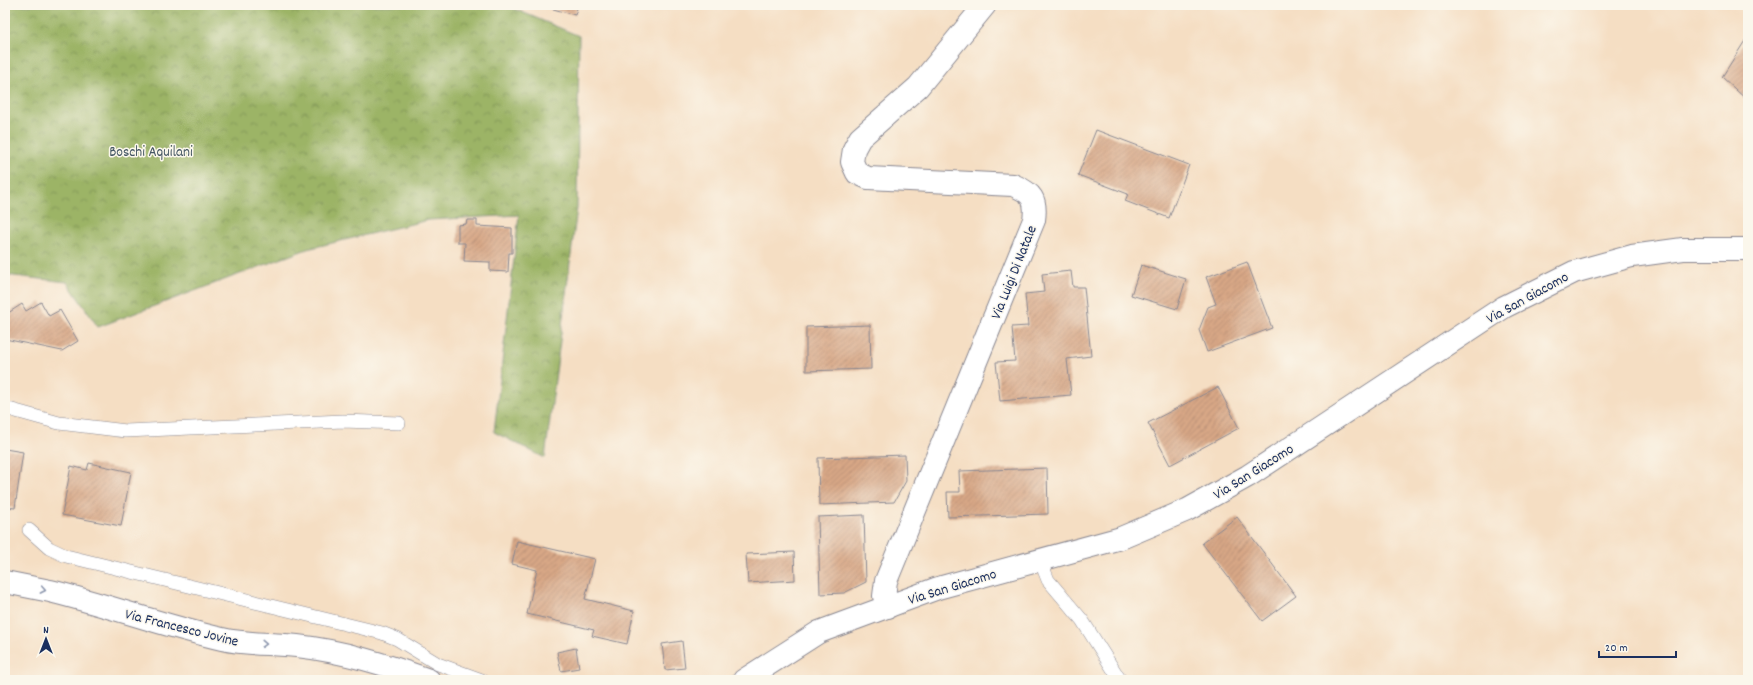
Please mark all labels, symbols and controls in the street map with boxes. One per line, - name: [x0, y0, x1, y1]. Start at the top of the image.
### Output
- park label: Boschi Aquilani: [109, 142, 193, 164]
- street label: Via Luigi Di Natale: [986, 222, 1044, 323]
- street label: Via San Giacomo: [1483, 267, 1574, 331]
- street label: Via San Giacomo: [1209, 439, 1299, 506]
- street label: Via San Giacomo: [906, 564, 1000, 612]
- one-way arrow: [40, 585, 46, 593]
- street label: Via Francesco Jovine: [122, 604, 241, 654]
- north arrow: [26, 619, 66, 659]
- text: N: [43, 623, 49, 639]
- scale bar: [1599, 633, 1676, 659]
- one-way arrow: [261, 640, 267, 648]
- text: 20 m: [1605, 640, 1628, 657]

